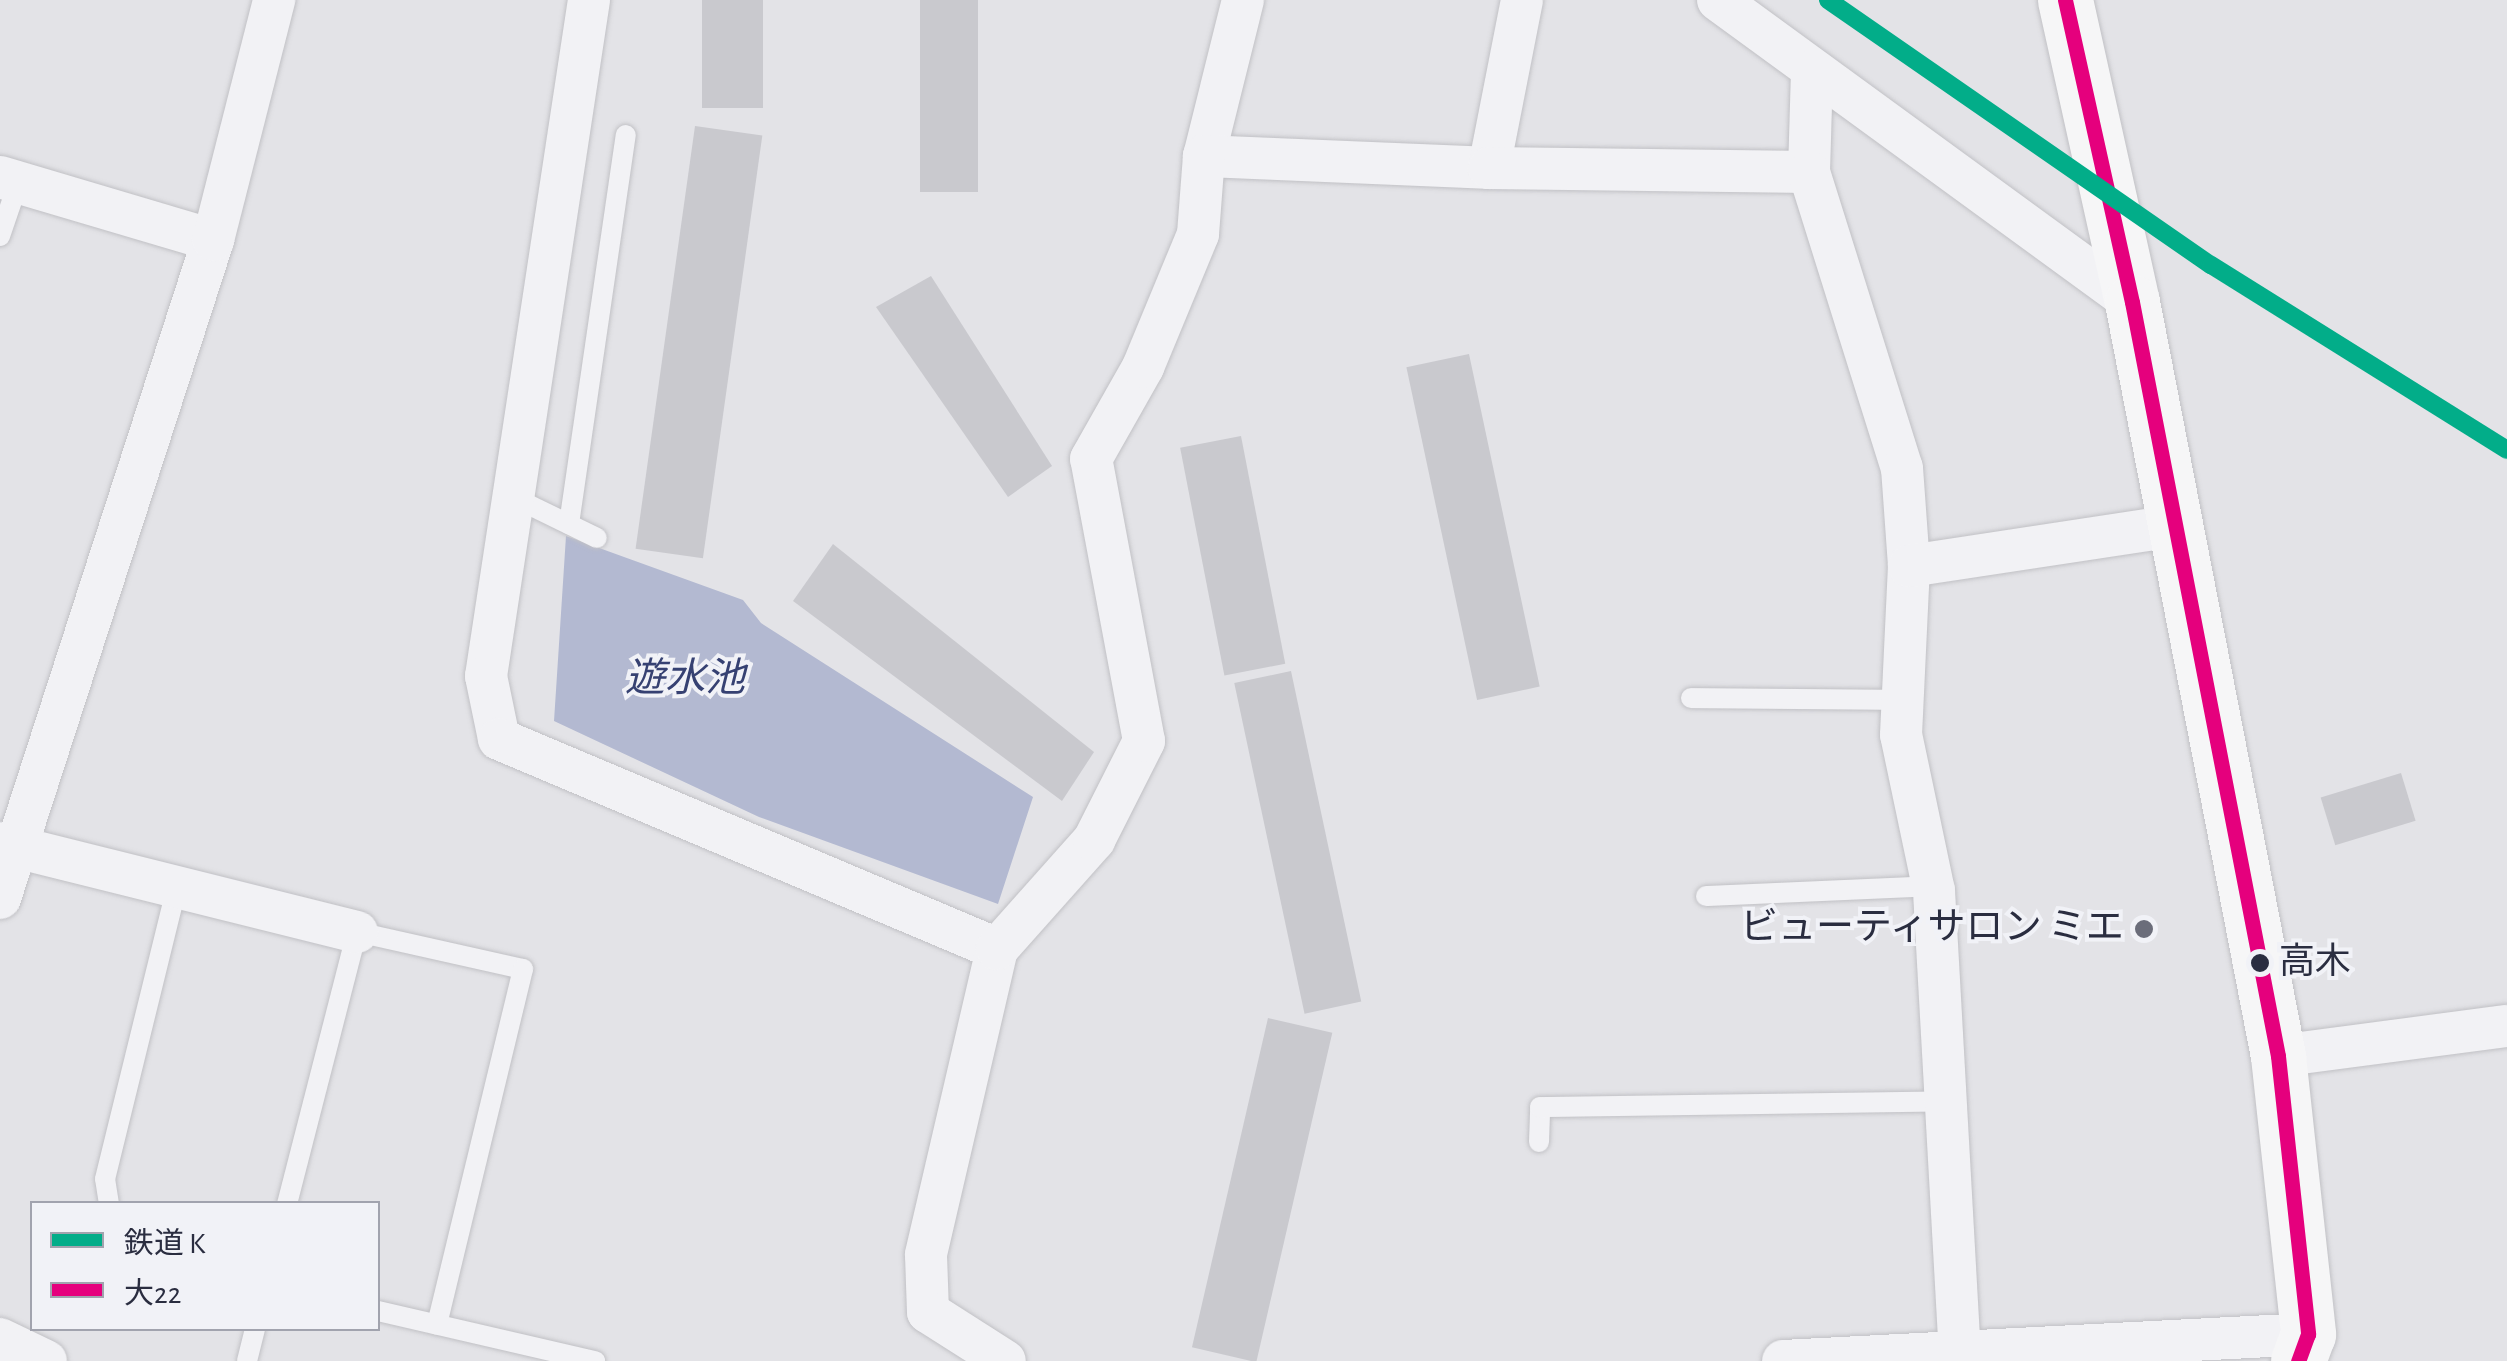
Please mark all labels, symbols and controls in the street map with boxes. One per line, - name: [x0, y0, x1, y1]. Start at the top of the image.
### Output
- water label: 遊水池: [625, 655, 745, 703]
- place label: ビューティサロン ミエ: [1738, 906, 2124, 952]
- marker: ビューティサロン ミエ: [2133, 918, 2155, 940]
- place label: 高木: [2279, 941, 2351, 985]
- marker: 高木: [2250, 953, 2270, 973]
- legend: [30, 1201, 380, 1331]
- text: 鉄道 K: [124, 1229, 205, 1259]
- text: 大22: [124, 1279, 181, 1309]

